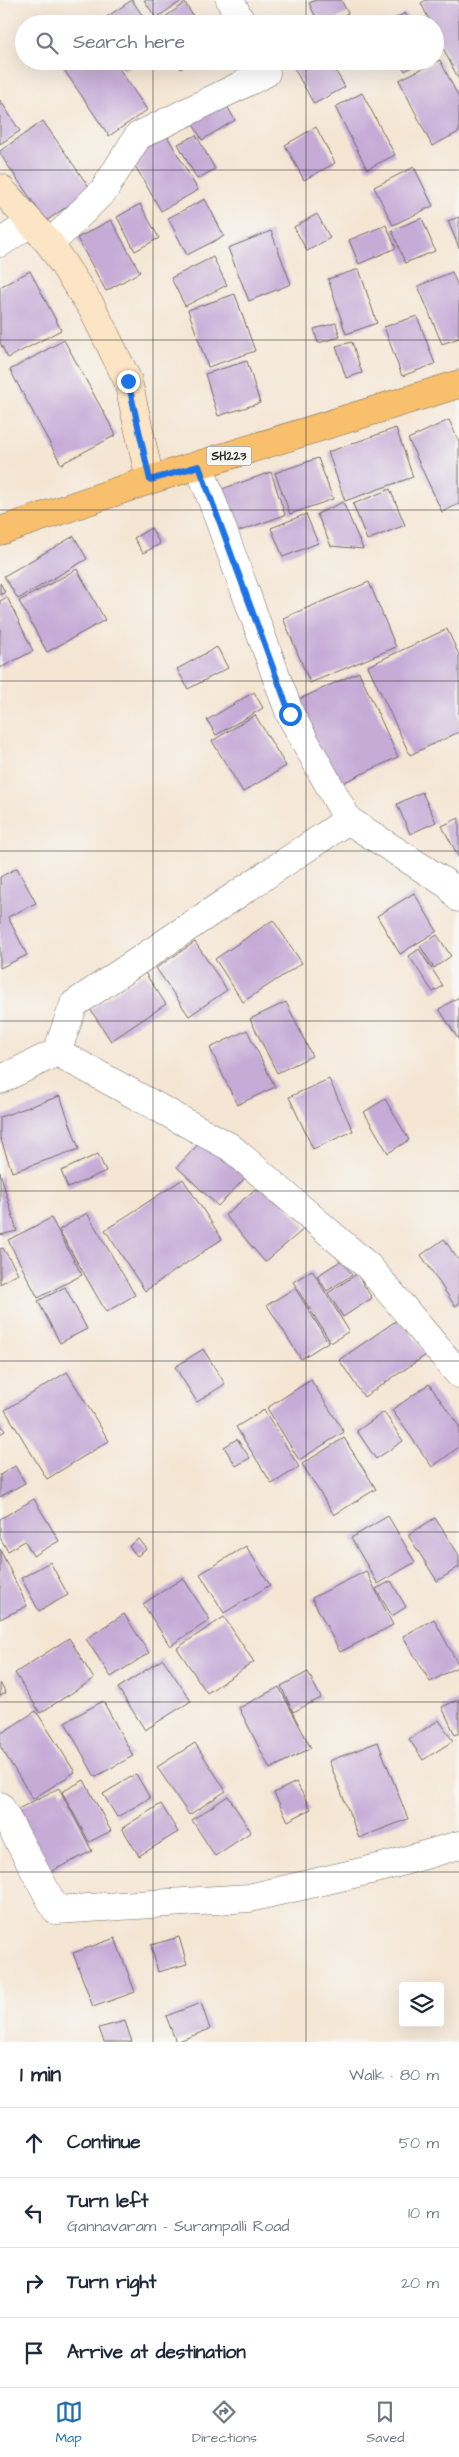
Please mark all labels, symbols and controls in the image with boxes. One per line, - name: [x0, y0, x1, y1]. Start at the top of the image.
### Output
- search box: [15, 15, 444, 70]
- icon: search: [33, 29, 61, 57]
- text: Search here: [73, 29, 185, 56]
- route end: [117, 370, 140, 393]
- road number: SH223: [206, 446, 252, 466]
- route start: [279, 703, 302, 726]
- map controls: [399, 1982, 444, 2027]
- button: layers: [399, 1982, 444, 2027]
- text: 1 min: [20, 2060, 61, 2089]
- text: Walk · 80 m: [349, 2064, 439, 2086]
- icon: ahead: [20, 2129, 48, 2157]
- text: Continue: [67, 2129, 141, 2156]
- text: 50 m: [399, 2132, 439, 2154]
- text: Turn left: [67, 2188, 148, 2215]
- icon: left: [20, 2199, 48, 2227]
- text: 10 m: [408, 2202, 439, 2224]
- text: Gannavaram - Surampalli Road: [67, 2215, 289, 2237]
- icon: right: [20, 2269, 48, 2297]
- text: Turn right: [67, 2269, 156, 2296]
- text: 20 m: [401, 2272, 439, 2294]
- icon: arrive: [20, 2339, 48, 2367]
- text: Arrive at destination: [67, 2339, 246, 2366]
- tab: Map: [55, 2398, 83, 2448]
- tab: Directions: [192, 2398, 257, 2448]
- tab: Saved: [366, 2398, 404, 2448]

